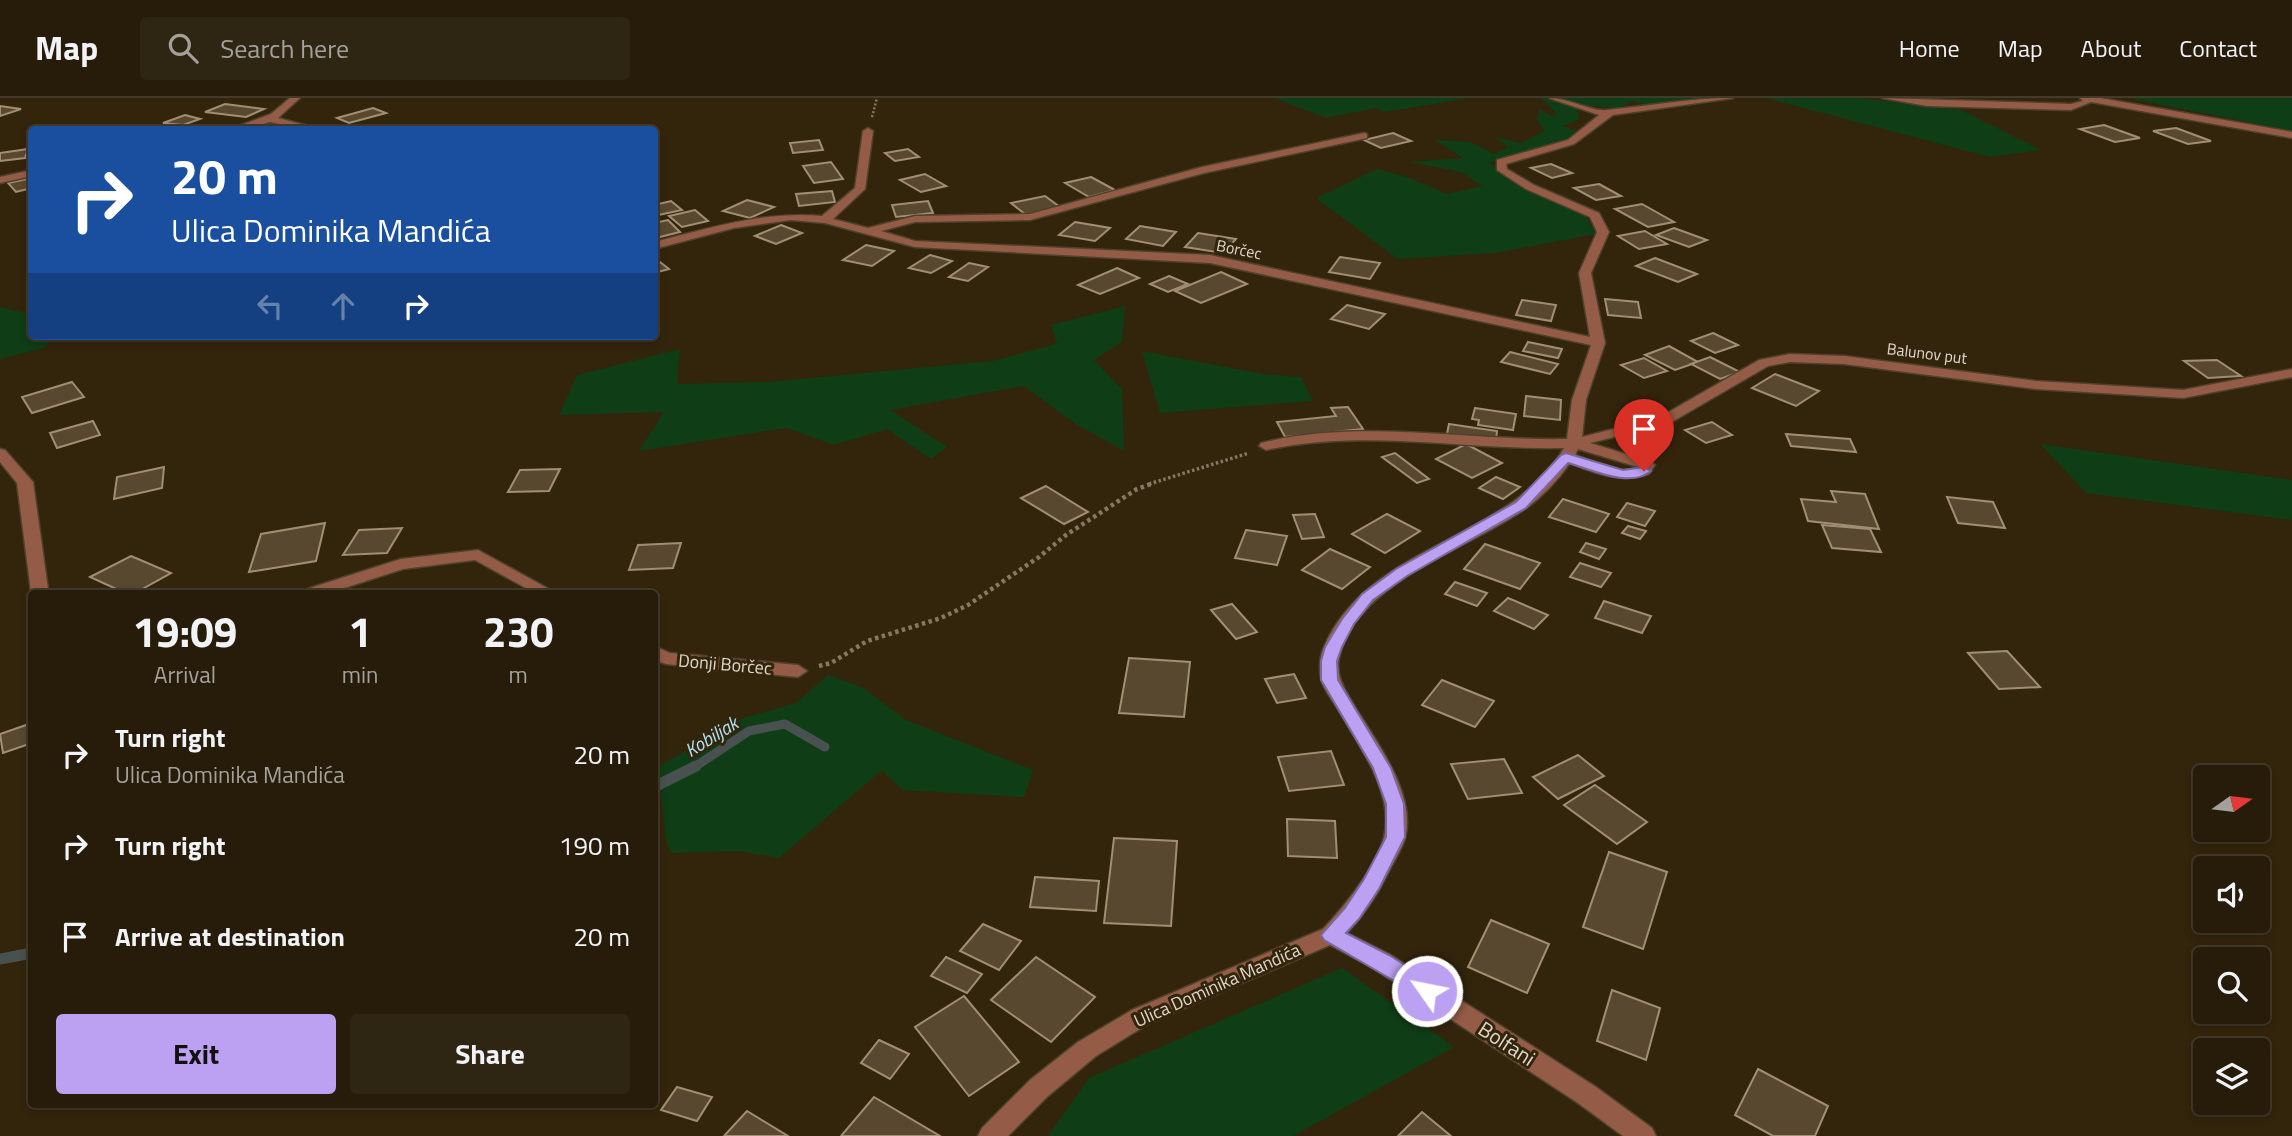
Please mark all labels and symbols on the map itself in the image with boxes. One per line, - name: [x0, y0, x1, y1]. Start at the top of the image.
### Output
- street label: Borčec: [1214, 233, 1264, 265]
- street label: Balunov put: [1885, 336, 1969, 370]
- pin: [1614, 399, 1674, 471]
- street label: Donji Borčec: [677, 646, 773, 682]
- water label: Kobiljak: [679, 707, 746, 764]
- north arrow: [2193, 765, 2270, 842]
- street label: Ulica Dominika Mandića: [1129, 936, 1305, 1034]
- position arrow: [1390, 954, 1464, 1028]
- street label: Bolfani: [1472, 1013, 1542, 1073]

